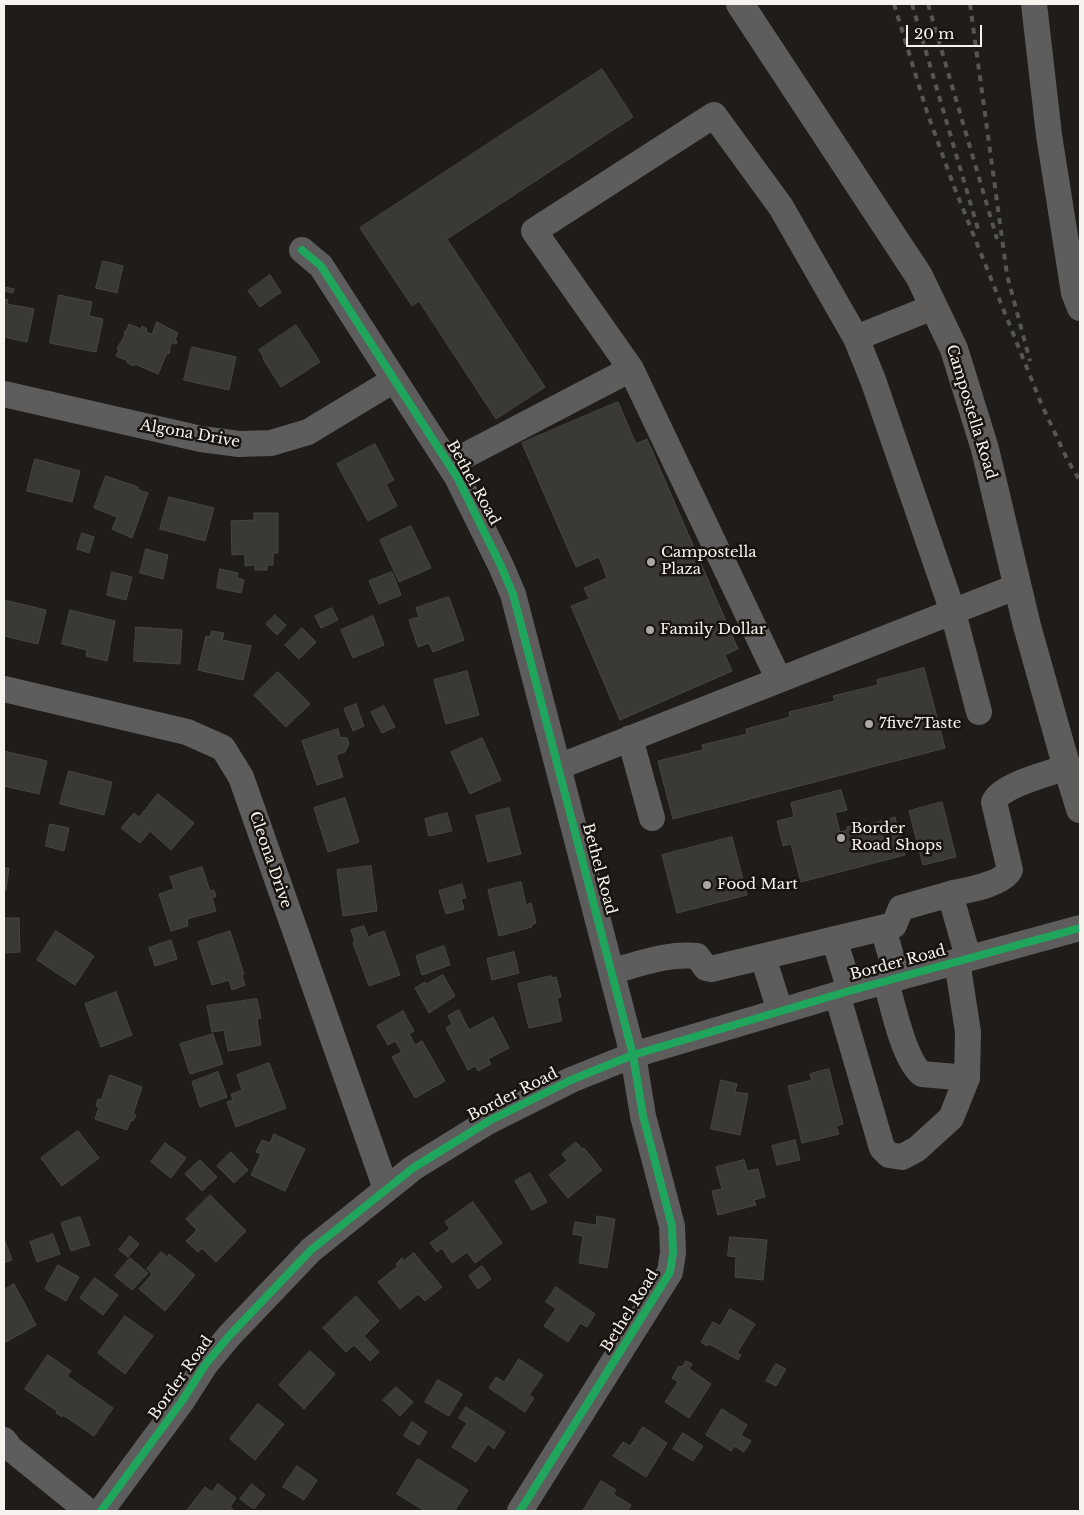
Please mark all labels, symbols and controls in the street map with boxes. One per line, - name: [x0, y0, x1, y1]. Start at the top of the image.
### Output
- scale bar: [909, 15, 985, 47]
- text: 20 m: [914, 24, 954, 43]
- street label: Campostella Road: [942, 343, 1000, 481]
- street label: Algona Drive: [139, 416, 241, 452]
- street label: Bethel Road: [442, 438, 504, 528]
- place label: Campostella Plaza: [661, 544, 757, 579]
- marker: Campostella Plaza: [645, 556, 657, 568]
- place label: Family Dollar: [660, 621, 766, 639]
- marker: Family Dollar: [644, 624, 656, 636]
- place label: 7five7Taste: [879, 715, 961, 733]
- marker: 7five7Taste: [863, 718, 875, 730]
- street label: Cleona Drive: [245, 809, 295, 911]
- place label: Border Road Shops: [851, 820, 942, 855]
- street label: Bethel Road: [578, 821, 620, 917]
- marker: Border Road Shops: [835, 832, 847, 844]
- place label: Food Mart: [717, 876, 798, 894]
- marker: Food Mart: [701, 879, 713, 891]
- street label: Border Road: [848, 942, 948, 984]
- street label: Border Road: [465, 1065, 561, 1125]
- street label: Bethel Road: [598, 1266, 662, 1356]
- street label: Border Road: [145, 1333, 217, 1423]

